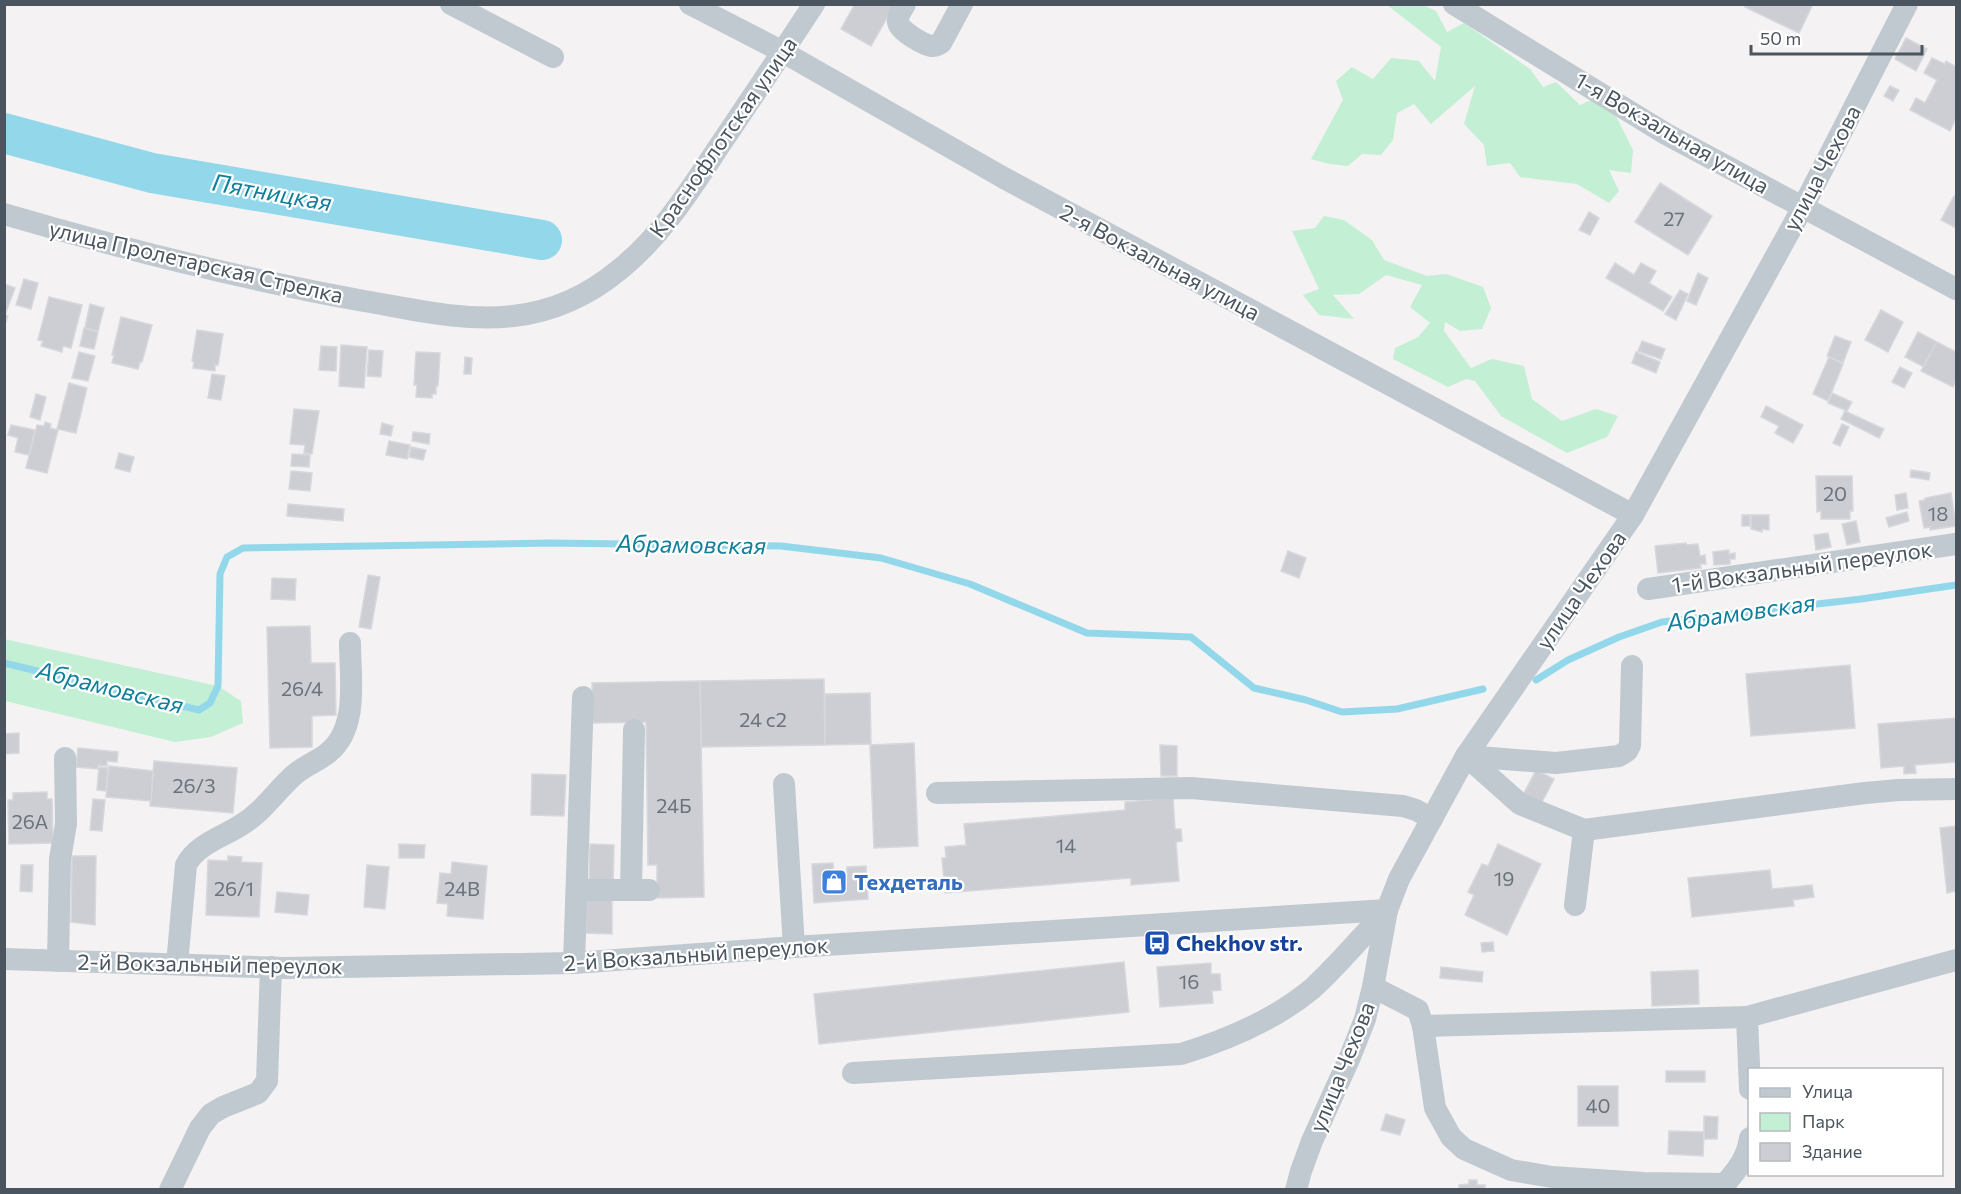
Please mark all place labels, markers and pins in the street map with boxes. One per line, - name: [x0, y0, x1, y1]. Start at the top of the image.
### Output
- shop icon: Техдеталь: [819, 867, 849, 897]
- place label: Техдеталь: [854, 868, 963, 895]
- bus stop icon: Chekhov str.: [1142, 928, 1172, 958]
- place label: Chekhov str.: [1176, 929, 1303, 956]

